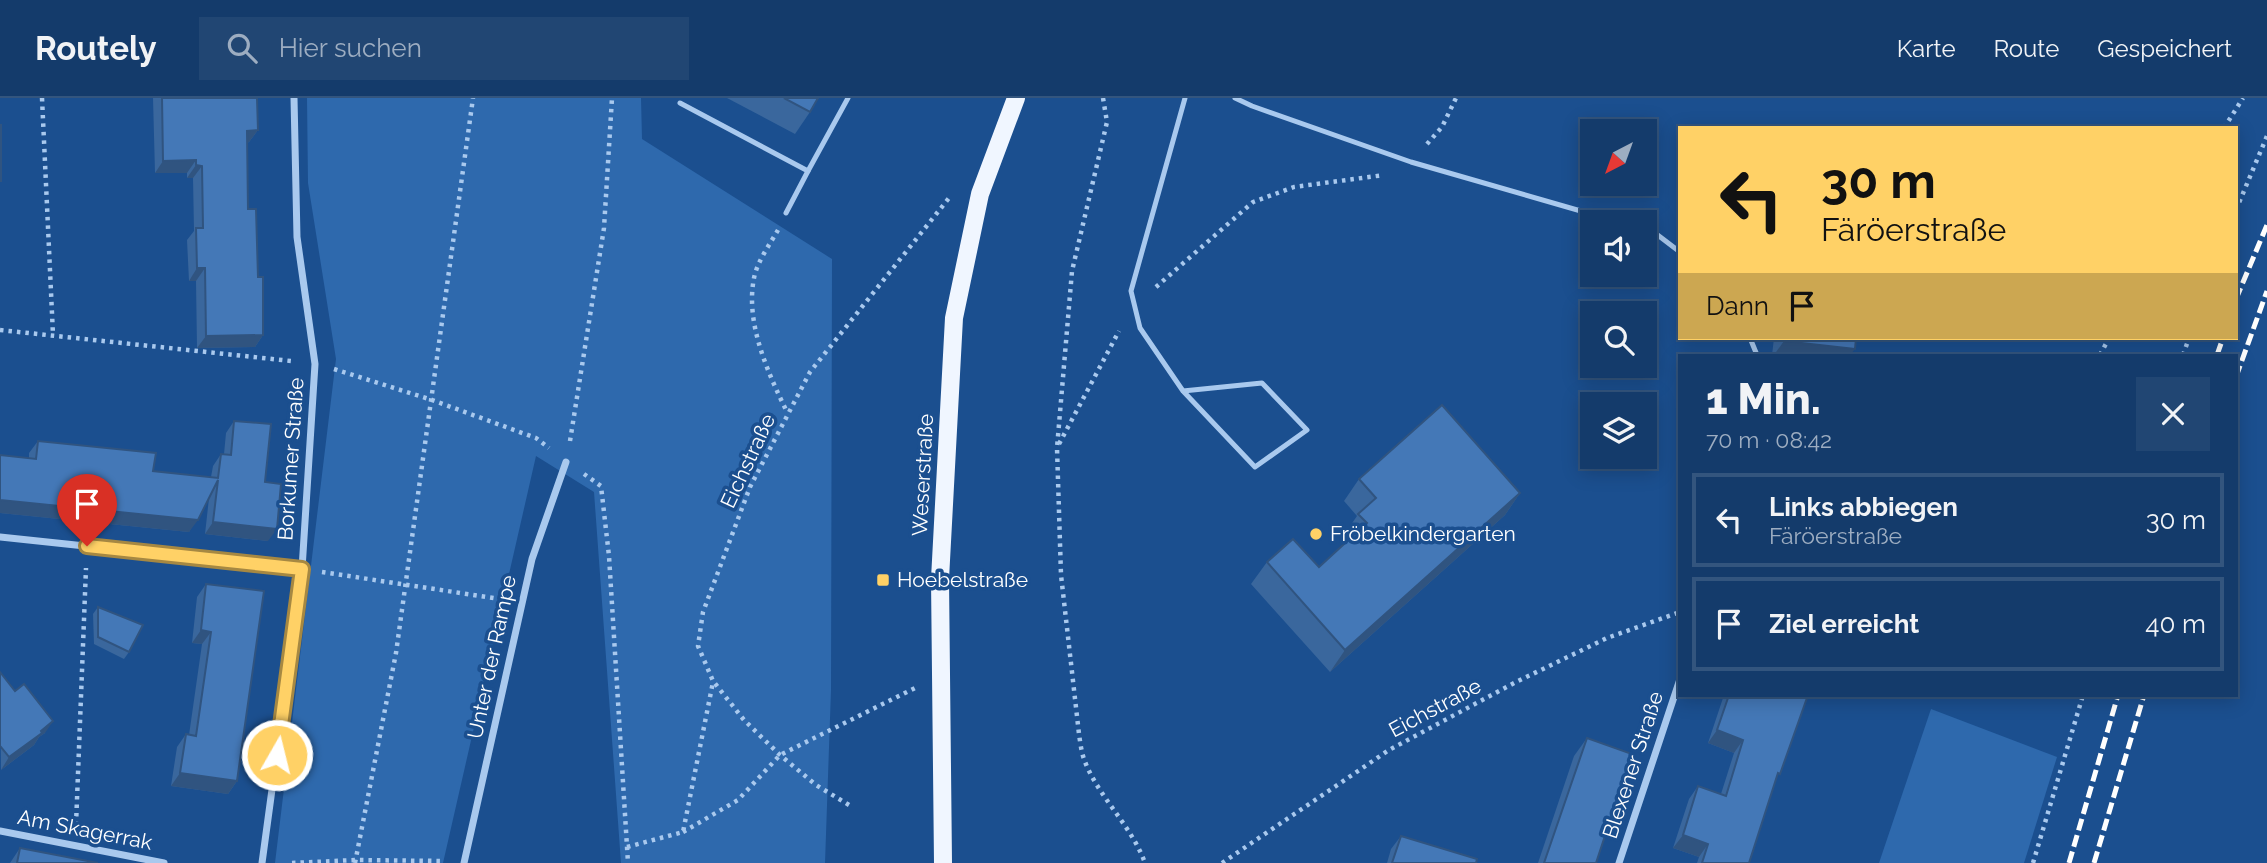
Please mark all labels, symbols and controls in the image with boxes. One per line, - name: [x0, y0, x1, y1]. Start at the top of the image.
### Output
- search box: [199, 17, 689, 80]
- text: Routely: [35, 29, 157, 68]
- icon: search: [223, 29, 261, 67]
- text: Hier suchen: [279, 33, 422, 63]
- text: Karte: [1897, 34, 1956, 63]
- text: Route: [1994, 34, 2059, 63]
- text: Gespeichert: [2097, 34, 2232, 63]
- north arrow: [1580, 119, 1657, 196]
- map controls: [1580, 119, 1657, 469]
- text: 30 m: [1821, 152, 1936, 209]
- icon: left: [1706, 154, 1797, 245]
- button: sound: [1580, 210, 1657, 287]
- text: Färöerstraße: [1821, 211, 2006, 248]
- icon: arrive: [1783, 287, 1821, 325]
- text: Dann: [1706, 291, 1769, 321]
- button: search: [1580, 301, 1657, 378]
- text: 1 Min.: [1706, 375, 1821, 424]
- street label: Borkumer Straße: [272, 376, 309, 541]
- button: close: [2136, 377, 2210, 451]
- button: layers: [1580, 392, 1657, 469]
- street label: Eichstraße: [715, 410, 780, 512]
- street label: Weserstraße: [907, 413, 938, 537]
- text: 70 m · 08:42: [1706, 426, 1832, 453]
- pin: [57, 474, 117, 546]
- icon: arrive: [68, 485, 106, 523]
- text: Links abbiegen: [1769, 492, 1958, 522]
- icon: left: [1710, 501, 1748, 539]
- text: 30 m: [2146, 505, 2206, 535]
- place label: Fröbelkindergarten: [1330, 521, 1516, 546]
- text: Färöerstraße: [1769, 522, 1902, 549]
- marker: Fröbelkindergarten: [1308, 526, 1324, 542]
- place label: Hoebelstraße: [897, 567, 1028, 592]
- marker: Hoebelstraße: [875, 572, 891, 588]
- street label: Unter der Rampe: [462, 573, 521, 741]
- icon: arrive: [1710, 605, 1748, 643]
- text: Ziel erreicht: [1769, 609, 1919, 639]
- text: 40 m: [2145, 609, 2206, 639]
- street label: Eichstraße: [1384, 673, 1485, 742]
- street label: Blexener Straße: [1597, 688, 1668, 842]
- position arrow: [240, 718, 314, 792]
- street label: Am Skagerrak: [16, 804, 155, 855]

